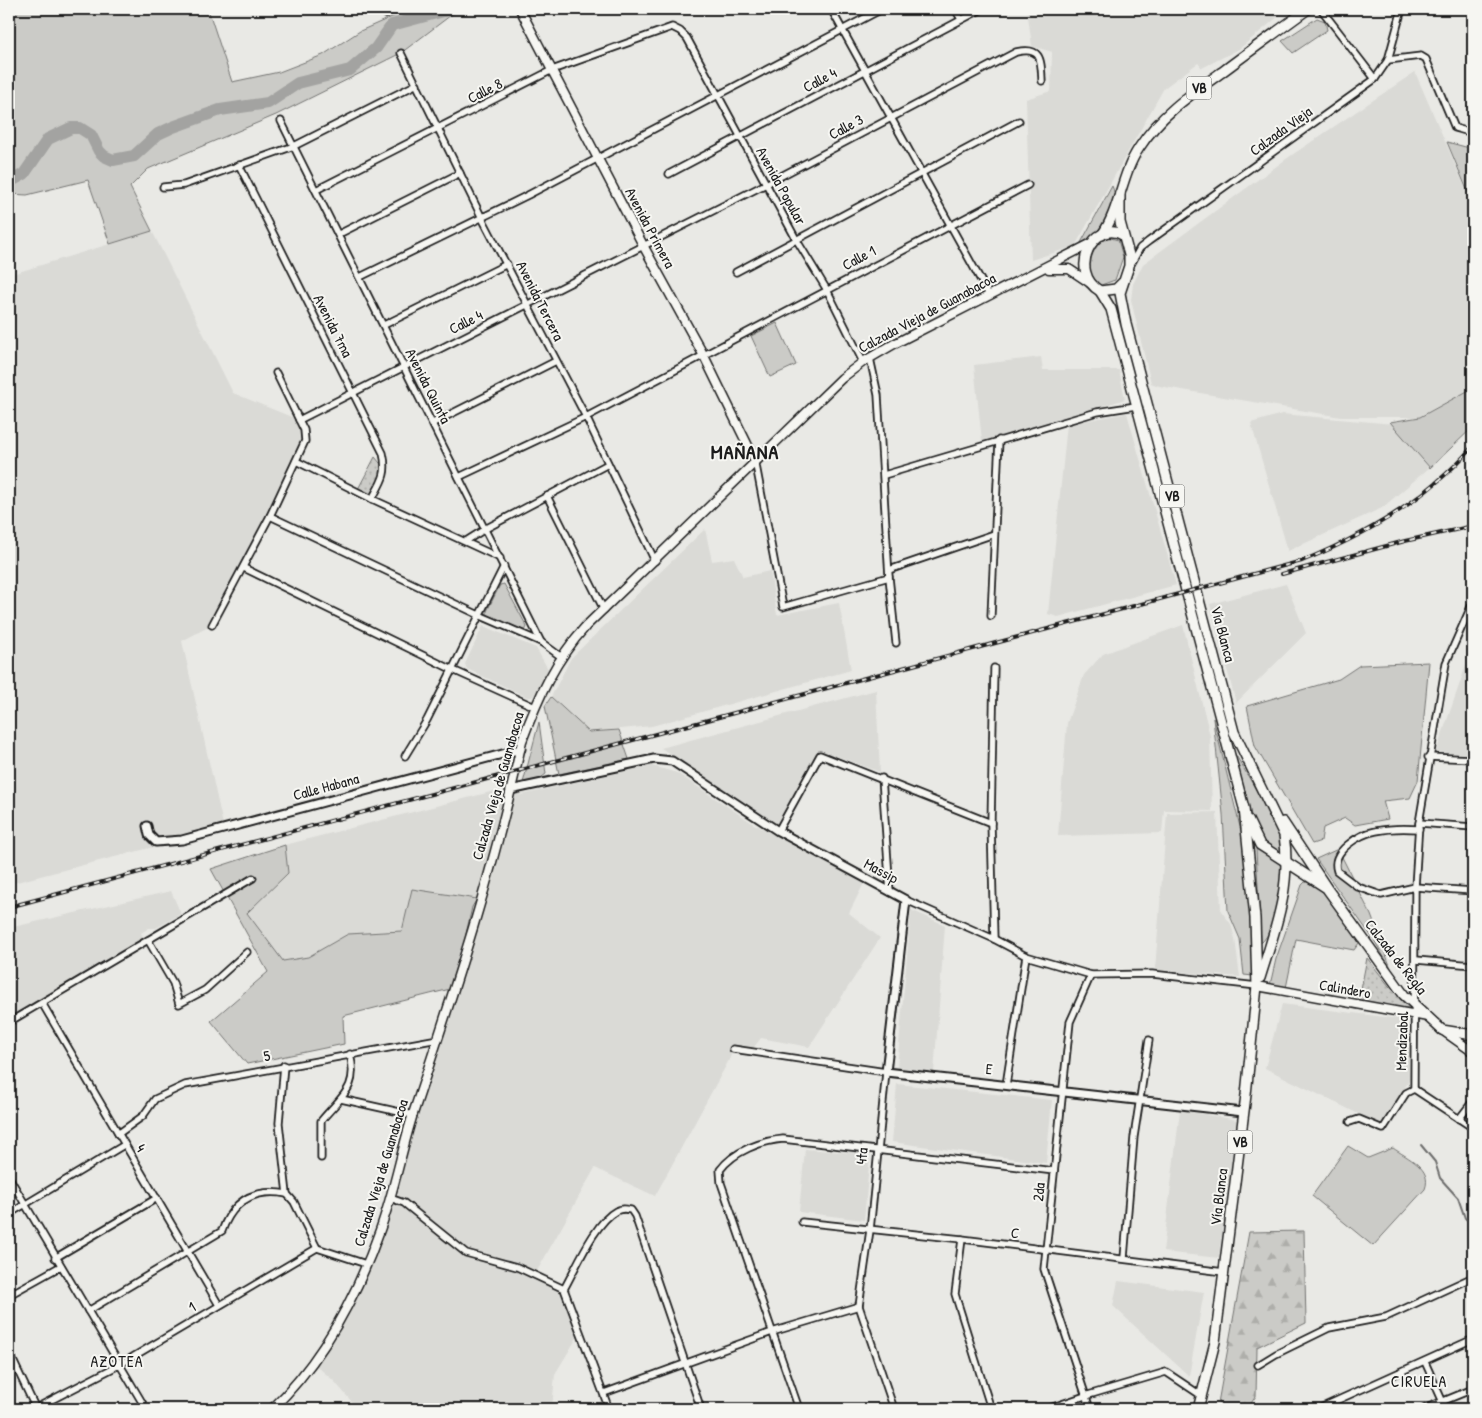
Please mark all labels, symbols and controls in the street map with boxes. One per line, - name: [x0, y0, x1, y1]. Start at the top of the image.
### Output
- street label: Calle 4: [799, 62, 841, 97]
- street label: Calle 8: [464, 73, 506, 108]
- road number: VB: [1186, 76, 1212, 100]
- street label: Calzada Vieja: [1245, 101, 1316, 160]
- street label: Calle 3: [825, 109, 867, 144]
- street label: Avenida Popular: [751, 143, 812, 229]
- street label: Avenida Primera: [620, 184, 681, 272]
- street label: Calle 1: [838, 240, 879, 275]
- street label: Avenida Tercera: [511, 257, 570, 344]
- street label: Calzada Vieja de Guanabacoa: [854, 267, 999, 358]
- street label: Avenida 7ma: [309, 291, 358, 361]
- street label: Calle 4: [445, 304, 487, 339]
- street label: Avenida Quinta: [401, 345, 456, 427]
- district label: MAÑANA: [711, 438, 779, 465]
- road number: VB: [1160, 484, 1184, 508]
- street label: Vía Blanca: [1206, 604, 1241, 664]
- street label: Calzada Vieja de Guanabacoa: [466, 709, 529, 862]
- street label: Calle Habana: [291, 768, 361, 805]
- street label: Massip: [860, 853, 903, 889]
- street label: Calzada de Regla: [1360, 915, 1432, 999]
- street label: Calindero: [1318, 974, 1372, 1003]
- street label: Mendizabal: [1390, 1011, 1413, 1071]
- street label: 5: [262, 1044, 273, 1066]
- street label: E: [985, 1058, 994, 1079]
- street label: Calzada Vieja de Guanabacoa: [348, 1097, 413, 1249]
- road number: VB: [1228, 1130, 1252, 1154]
- street label: 4: [131, 1140, 152, 1156]
- street label: 4ta: [850, 1147, 873, 1165]
- street label: Vía Blanca: [1205, 1167, 1232, 1227]
- street label: 2da: [1027, 1181, 1050, 1202]
- street label: C: [1010, 1222, 1021, 1243]
- street label: 1: [184, 1296, 199, 1317]
- district label: AZOTEA: [90, 1350, 144, 1372]
- district label: CIRUELA: [1391, 1370, 1447, 1392]

